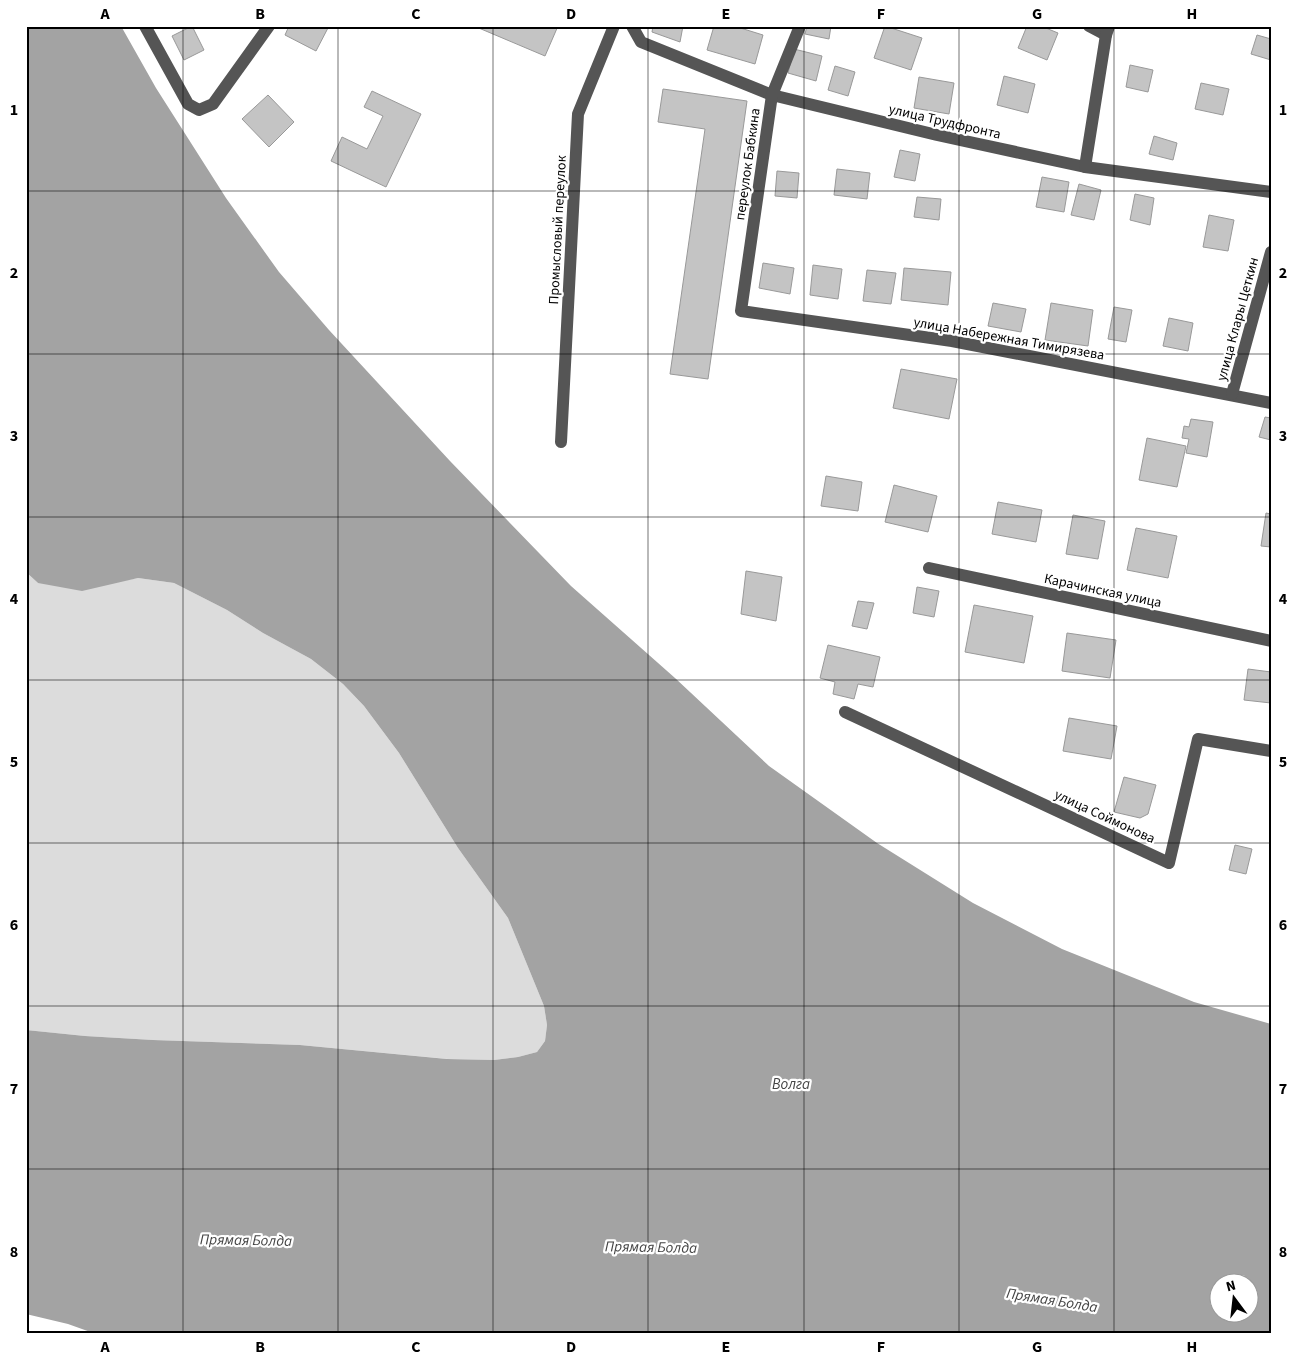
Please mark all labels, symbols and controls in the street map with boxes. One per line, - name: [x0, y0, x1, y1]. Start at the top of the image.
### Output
- text: A: [99, 3, 110, 25]
- text: B: [255, 3, 265, 25]
- text: C: [411, 3, 421, 25]
- text: D: [566, 3, 576, 25]
- text: E: [722, 3, 730, 25]
- text: F: [877, 3, 885, 25]
- text: G: [1032, 3, 1042, 25]
- text: H: [1187, 3, 1197, 25]
- text: 1: [10, 99, 18, 121]
- street label: улица Трудфронта: [887, 99, 1003, 145]
- text: 1: [1279, 99, 1287, 121]
- street label: переулок Бабкина: [730, 107, 766, 222]
- street label: Промысловый переулок: [544, 155, 572, 305]
- street label: улица Клары Цеткин: [1212, 255, 1264, 383]
- text: 2: [10, 262, 18, 284]
- text: 2: [1279, 262, 1287, 284]
- street label: улица Набережная Тимирязева: [912, 312, 1106, 366]
- text: 3: [10, 425, 18, 447]
- text: 3: [1279, 425, 1287, 447]
- street label: Карачинская улица: [1042, 569, 1163, 613]
- text: 4: [10, 588, 19, 610]
- text: 4: [1279, 588, 1288, 610]
- text: 5: [10, 751, 18, 773]
- text: 5: [1279, 751, 1287, 773]
- street label: улица Соймонова: [1051, 785, 1158, 849]
- text: 6: [10, 914, 18, 936]
- text: 6: [1279, 914, 1287, 936]
- water label: Волга: [772, 1074, 810, 1095]
- text: 7: [10, 1078, 18, 1100]
- text: 7: [1279, 1078, 1287, 1100]
- water label: Прямая Болда: [200, 1229, 292, 1252]
- water label: Прямая Болда: [605, 1236, 697, 1259]
- text: 8: [10, 1241, 18, 1263]
- text: 8: [1279, 1241, 1287, 1263]
- north arrow: [1210, 1272, 1260, 1322]
- text: N: [1224, 1276, 1238, 1297]
- water label: Прямая Болда: [1005, 1283, 1099, 1318]
- text: A: [99, 1336, 110, 1358]
- text: B: [255, 1336, 265, 1358]
- text: C: [411, 1336, 421, 1358]
- text: D: [566, 1336, 576, 1358]
- text: E: [722, 1336, 730, 1358]
- text: F: [877, 1336, 885, 1358]
- text: G: [1032, 1336, 1042, 1358]
- text: H: [1187, 1336, 1197, 1358]

